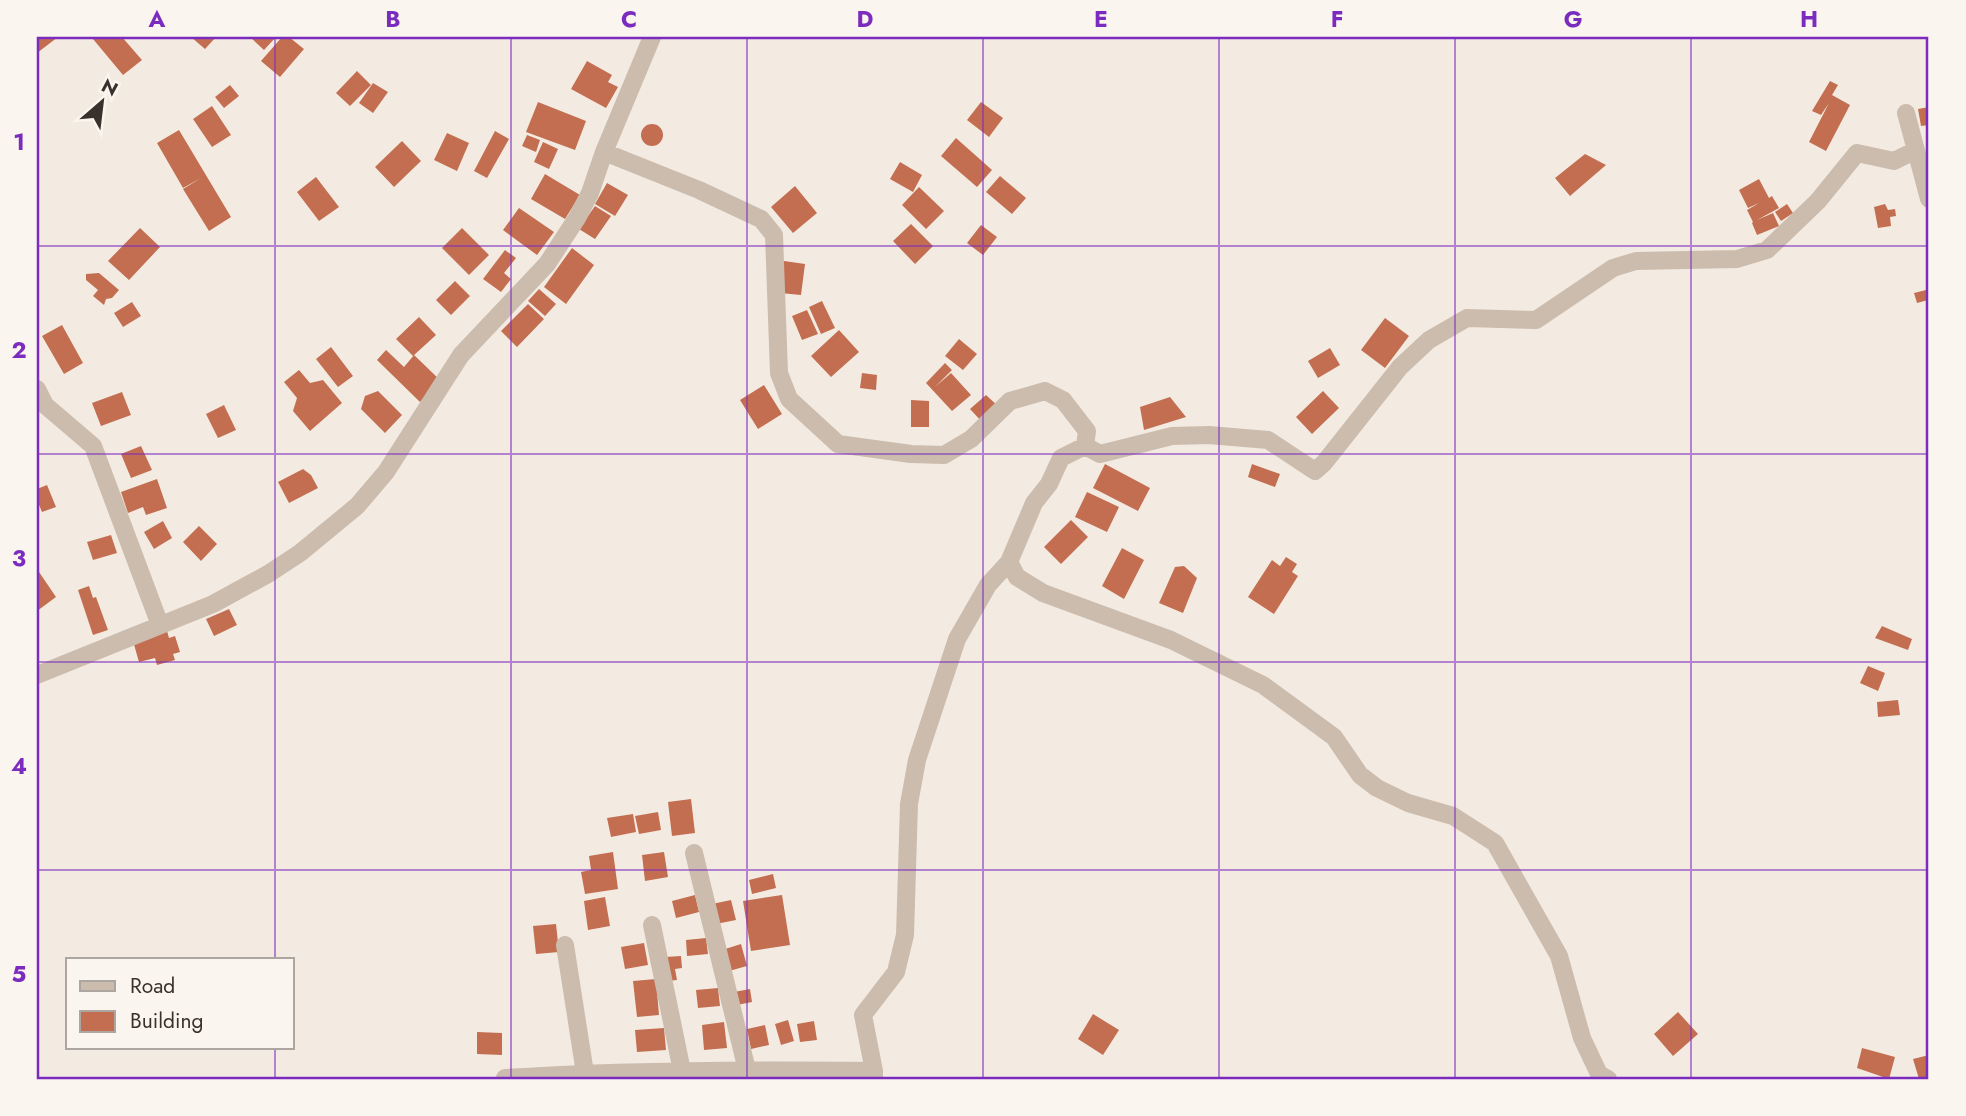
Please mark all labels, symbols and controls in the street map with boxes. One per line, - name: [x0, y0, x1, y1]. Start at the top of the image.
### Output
- text: A: [148, 2, 166, 36]
- text: B: [385, 2, 401, 36]
- text: C: [621, 2, 637, 36]
- text: D: [857, 2, 874, 36]
- text: E: [1094, 2, 1108, 36]
- text: F: [1331, 2, 1343, 36]
- text: G: [1564, 2, 1582, 36]
- text: H: [1800, 2, 1818, 36]
- north arrow: [66, 66, 136, 136]
- text: N: [97, 72, 123, 103]
- text: 1: [13, 125, 25, 159]
- text: 2: [11, 333, 27, 367]
- text: 3: [12, 541, 26, 575]
- text: 4: [11, 749, 27, 783]
- text: 5: [12, 957, 26, 991]
- legend: [66, 958, 294, 1050]
- text: Road: [130, 971, 175, 1001]
- text: Building: [130, 1006, 203, 1036]

